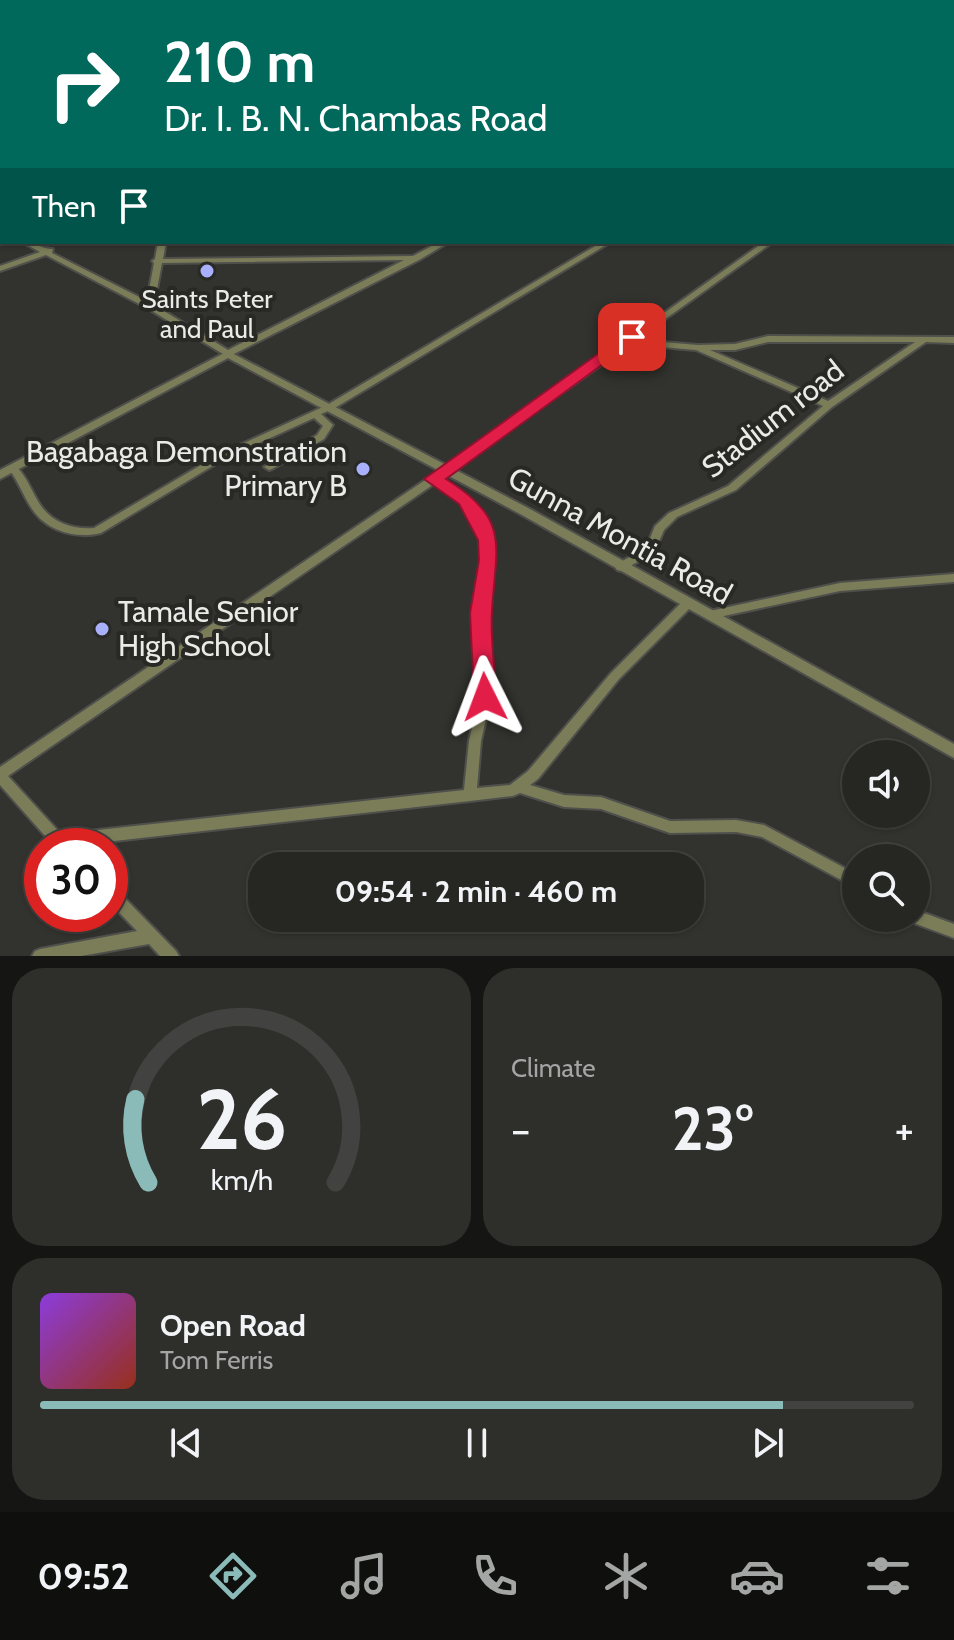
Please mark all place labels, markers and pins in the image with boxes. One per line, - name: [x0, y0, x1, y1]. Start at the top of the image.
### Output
- marker: Saints Peter and Paul: [198, 262, 216, 280]
- place label: Saints Peter and Paul: [142, 283, 273, 345]
- pin: [598, 303, 666, 371]
- place label: Bagabaga Demonstration Primary B: [26, 433, 347, 504]
- marker: Bagabaga Demonstration Primary B: [354, 460, 372, 478]
- place label: Tamale Senior High School: [118, 593, 299, 664]
- marker: Tamale Senior High School: [93, 620, 111, 638]

